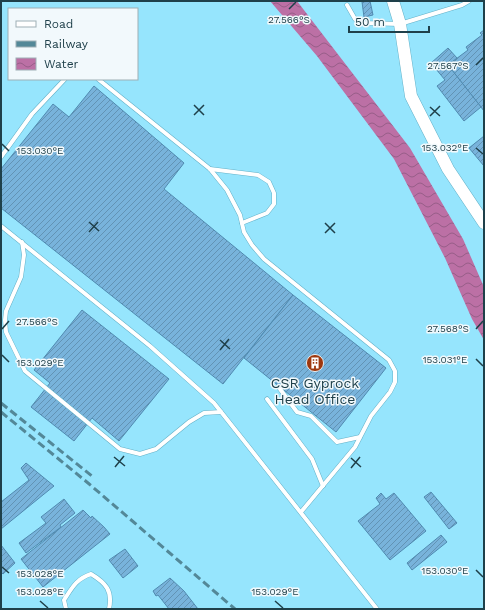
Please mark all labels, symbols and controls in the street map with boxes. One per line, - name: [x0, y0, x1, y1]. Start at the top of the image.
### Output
- legend: [8, 8, 138, 80]
- scale bar: [349, 8, 429, 34]
- text: 27.566°S: [268, 14, 310, 25]
- text: 50 m: [355, 15, 385, 29]
- text: Road: [44, 17, 73, 31]
- text: Railway: [44, 37, 89, 51]
- text: Water: [44, 57, 79, 71]
- text: 27.567°S: [427, 60, 469, 71]
- text: 153.032°E: [422, 142, 468, 153]
- text: 153.030°E: [16, 145, 64, 156]
- text: 27.566°S: [16, 316, 58, 327]
- text: 27.568°S: [427, 323, 469, 334]
- building icon: CSR Gyprock Head Office: [305, 353, 325, 373]
- text: 153.031°E: [423, 354, 467, 365]
- text: 153.029°E: [16, 357, 64, 368]
- place label: CSR Gyprock Head Office: [271, 375, 359, 407]
- text: 153.030°E: [421, 565, 469, 576]
- text: 153.028°E: [16, 568, 64, 579]
- text: 153.028°E: [16, 586, 64, 597]
- text: 153.029°E: [251, 586, 299, 597]

